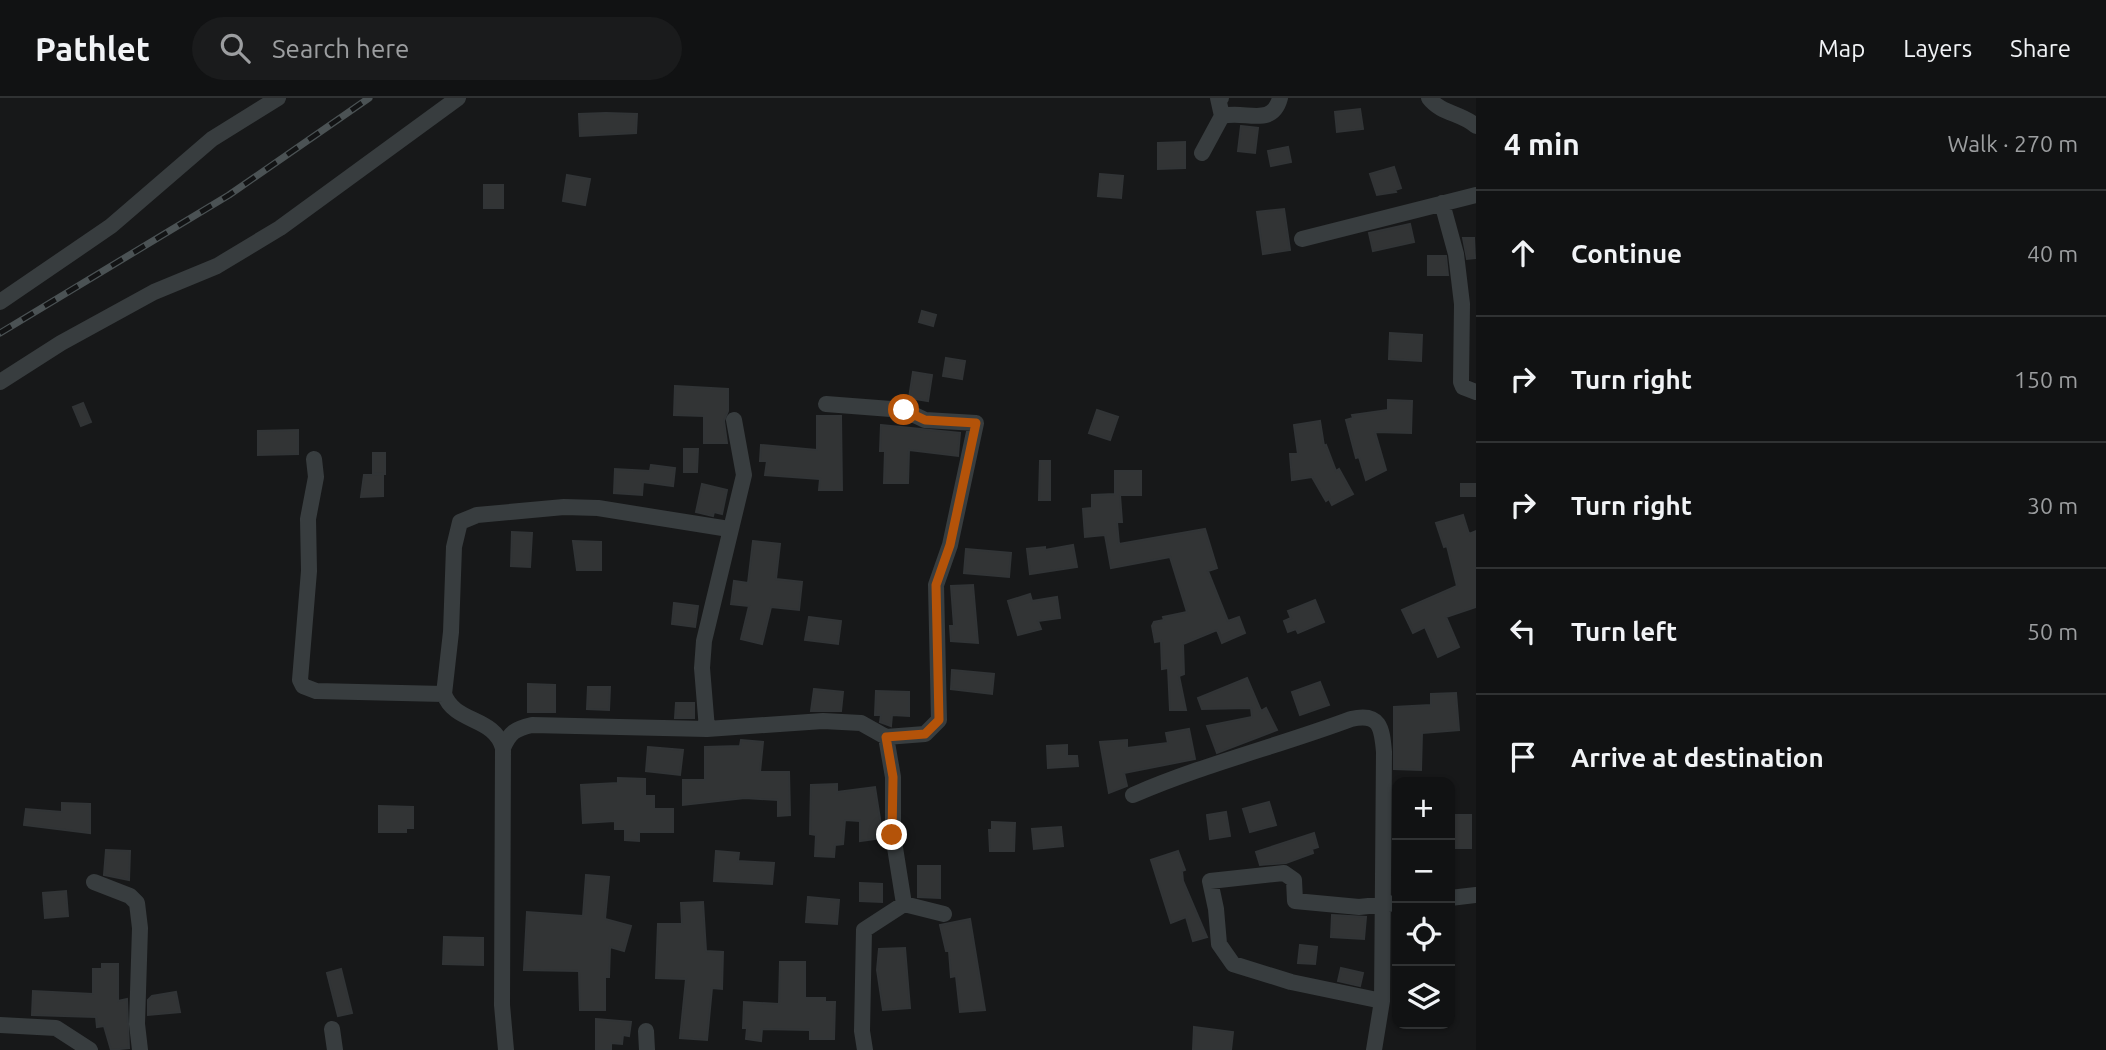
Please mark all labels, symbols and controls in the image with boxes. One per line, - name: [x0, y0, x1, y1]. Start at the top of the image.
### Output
- search box: [192, 17, 682, 80]
- icon: search: [216, 29, 254, 67]
- text: Pathlet: [35, 30, 150, 67]
- text: Search here: [272, 34, 409, 63]
- text: Map: [1818, 35, 1865, 62]
- text: Layers: [1903, 35, 1972, 62]
- text: Share: [2010, 35, 2071, 62]
- text: 4 min: [1504, 127, 1580, 161]
- text: Walk · 270 m: [1947, 131, 2078, 156]
- icon: ahead: [1504, 234, 1542, 272]
- text: Continue: [1571, 239, 1682, 268]
- text: 40 m: [2027, 241, 2078, 266]
- icon: right: [1504, 360, 1542, 398]
- text: Turn right: [1571, 365, 1692, 394]
- text: 150 m: [2014, 367, 2078, 392]
- route start: [888, 394, 919, 425]
- icon: right: [1504, 486, 1542, 524]
- text: Turn right: [1571, 491, 1692, 520]
- text: 30 m: [2027, 493, 2078, 518]
- icon: left: [1504, 612, 1542, 650]
- text: Turn left: [1571, 617, 1677, 646]
- text: 50 m: [2027, 619, 2078, 644]
- icon: arrive: [1504, 738, 1542, 776]
- text: Arrive at destination: [1571, 743, 1824, 772]
- map controls: [1392, 777, 1455, 1029]
- button: +: [1392, 777, 1455, 840]
- route end: [876, 819, 907, 850]
- button: −: [1392, 840, 1455, 903]
- button: locate: [1392, 903, 1455, 966]
- button: layers: [1392, 966, 1455, 1029]

